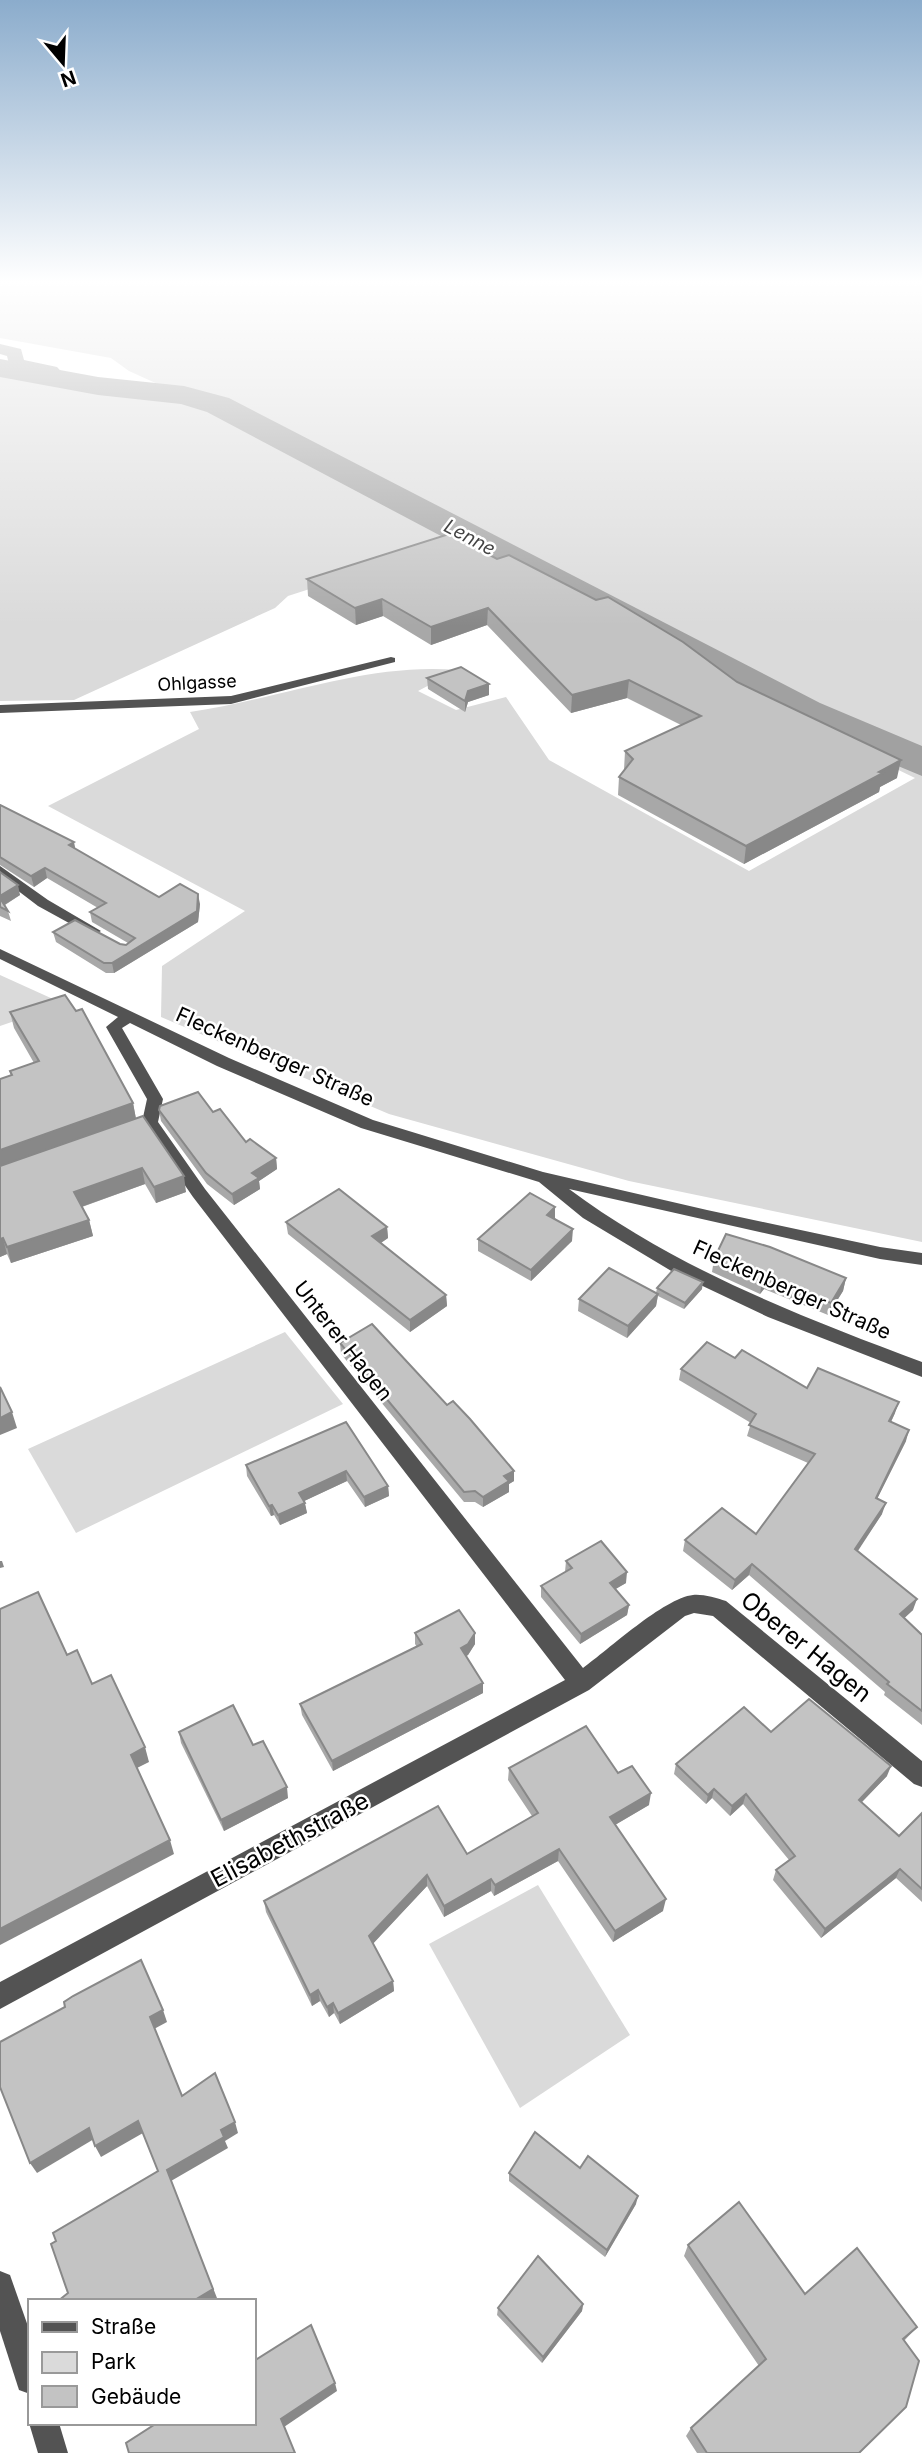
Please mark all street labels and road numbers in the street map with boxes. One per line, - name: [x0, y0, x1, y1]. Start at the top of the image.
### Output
- street label: Ohlgasse: [157, 670, 237, 695]
- street label: Fleckenberger Straße: [172, 1002, 378, 1112]
- street label: Fleckenberger Straße: [689, 1235, 895, 1345]
- street label: Unterer Hagen: [289, 1276, 398, 1406]
- street label: Oberer Hagen: [735, 1585, 877, 1708]
- street label: Elisabethstraße: [206, 1786, 374, 1893]

